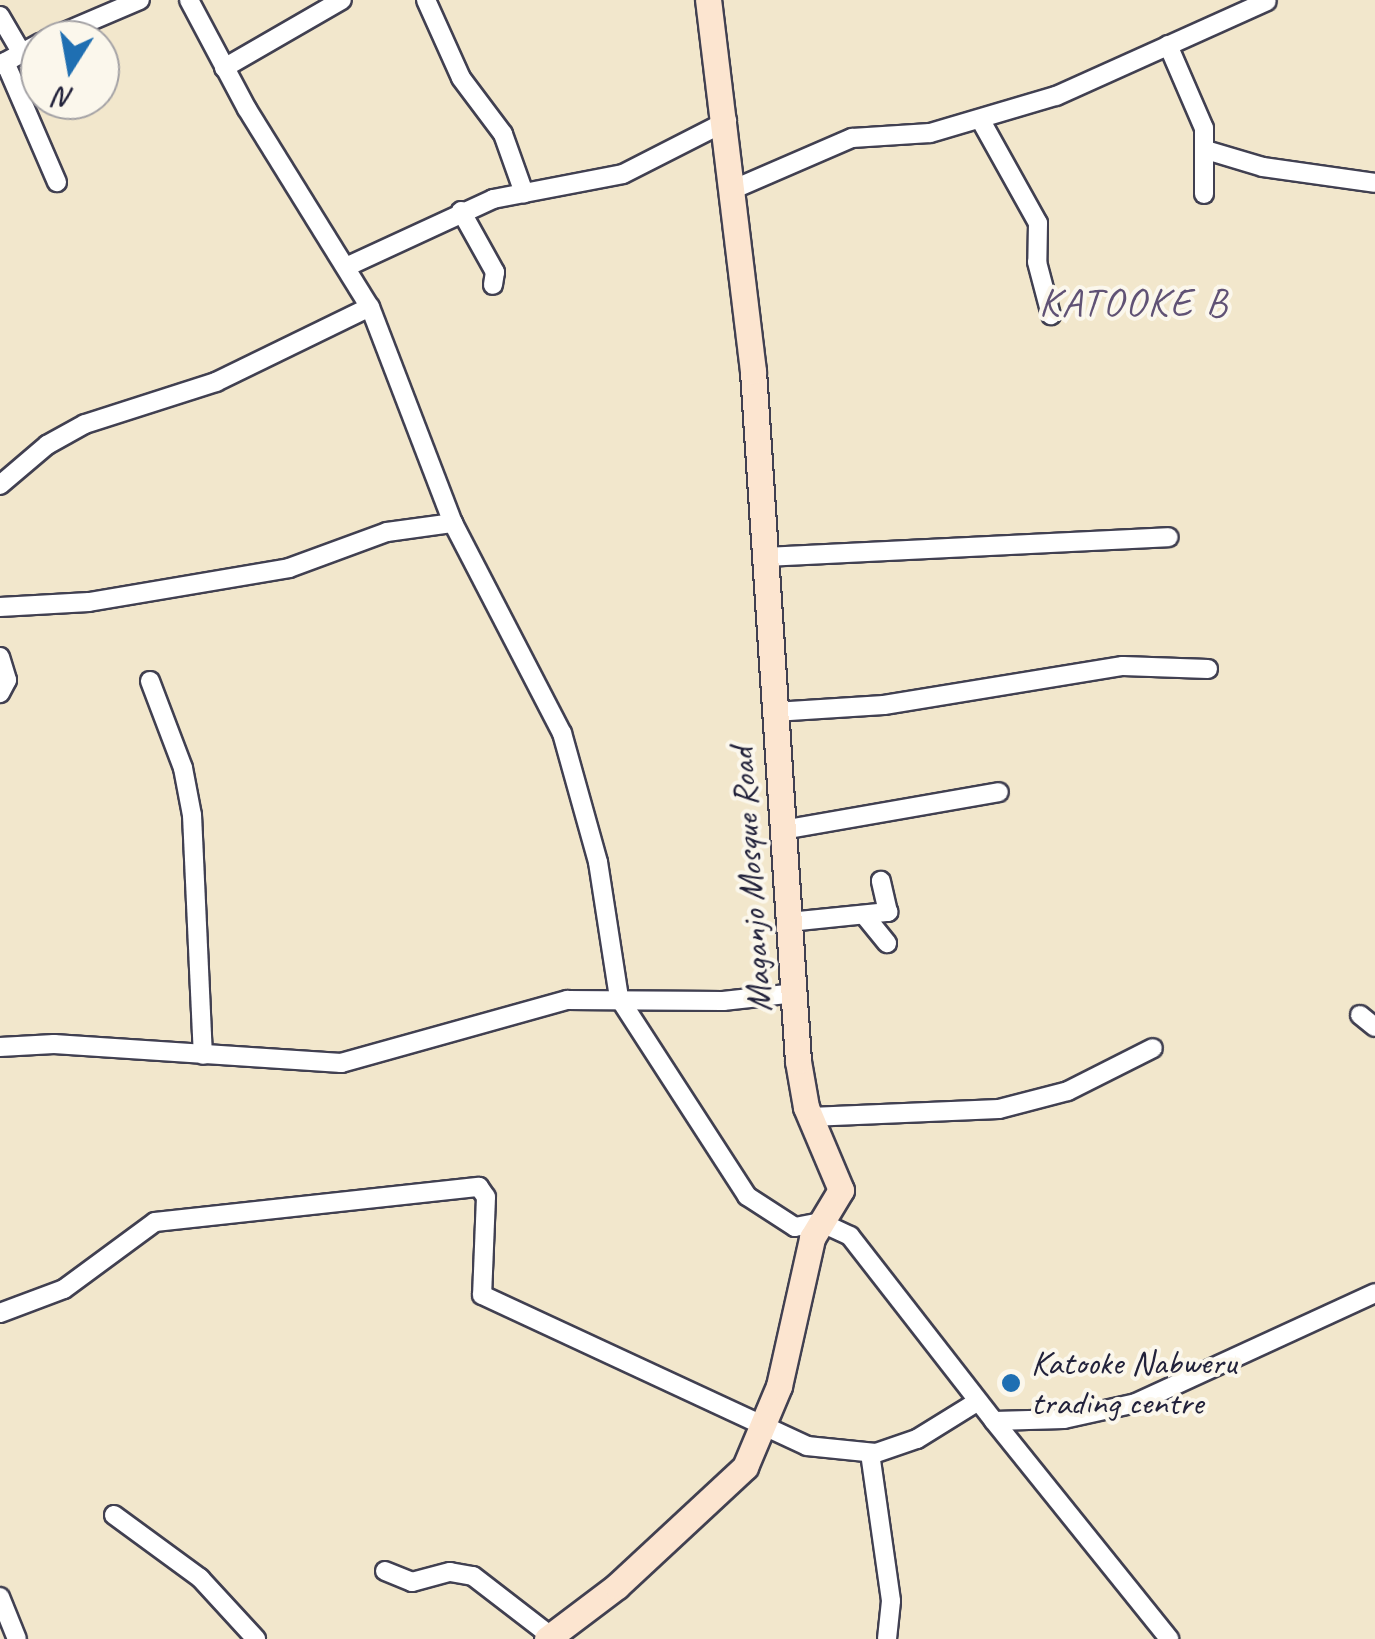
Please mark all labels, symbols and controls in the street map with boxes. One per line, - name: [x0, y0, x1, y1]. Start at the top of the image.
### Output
- north arrow: [20, 20, 120, 120]
- text: N: [53, 79, 76, 117]
- district label: KATOOKE B: [1039, 278, 1229, 326]
- street label: Maganjo Mosque Road: [721, 746, 781, 1014]
- place label: Katooke Nabweru trading centre: [1031, 1342, 1238, 1424]
- marker: Katooke Nabweru trading centre: [1000, 1372, 1022, 1394]

